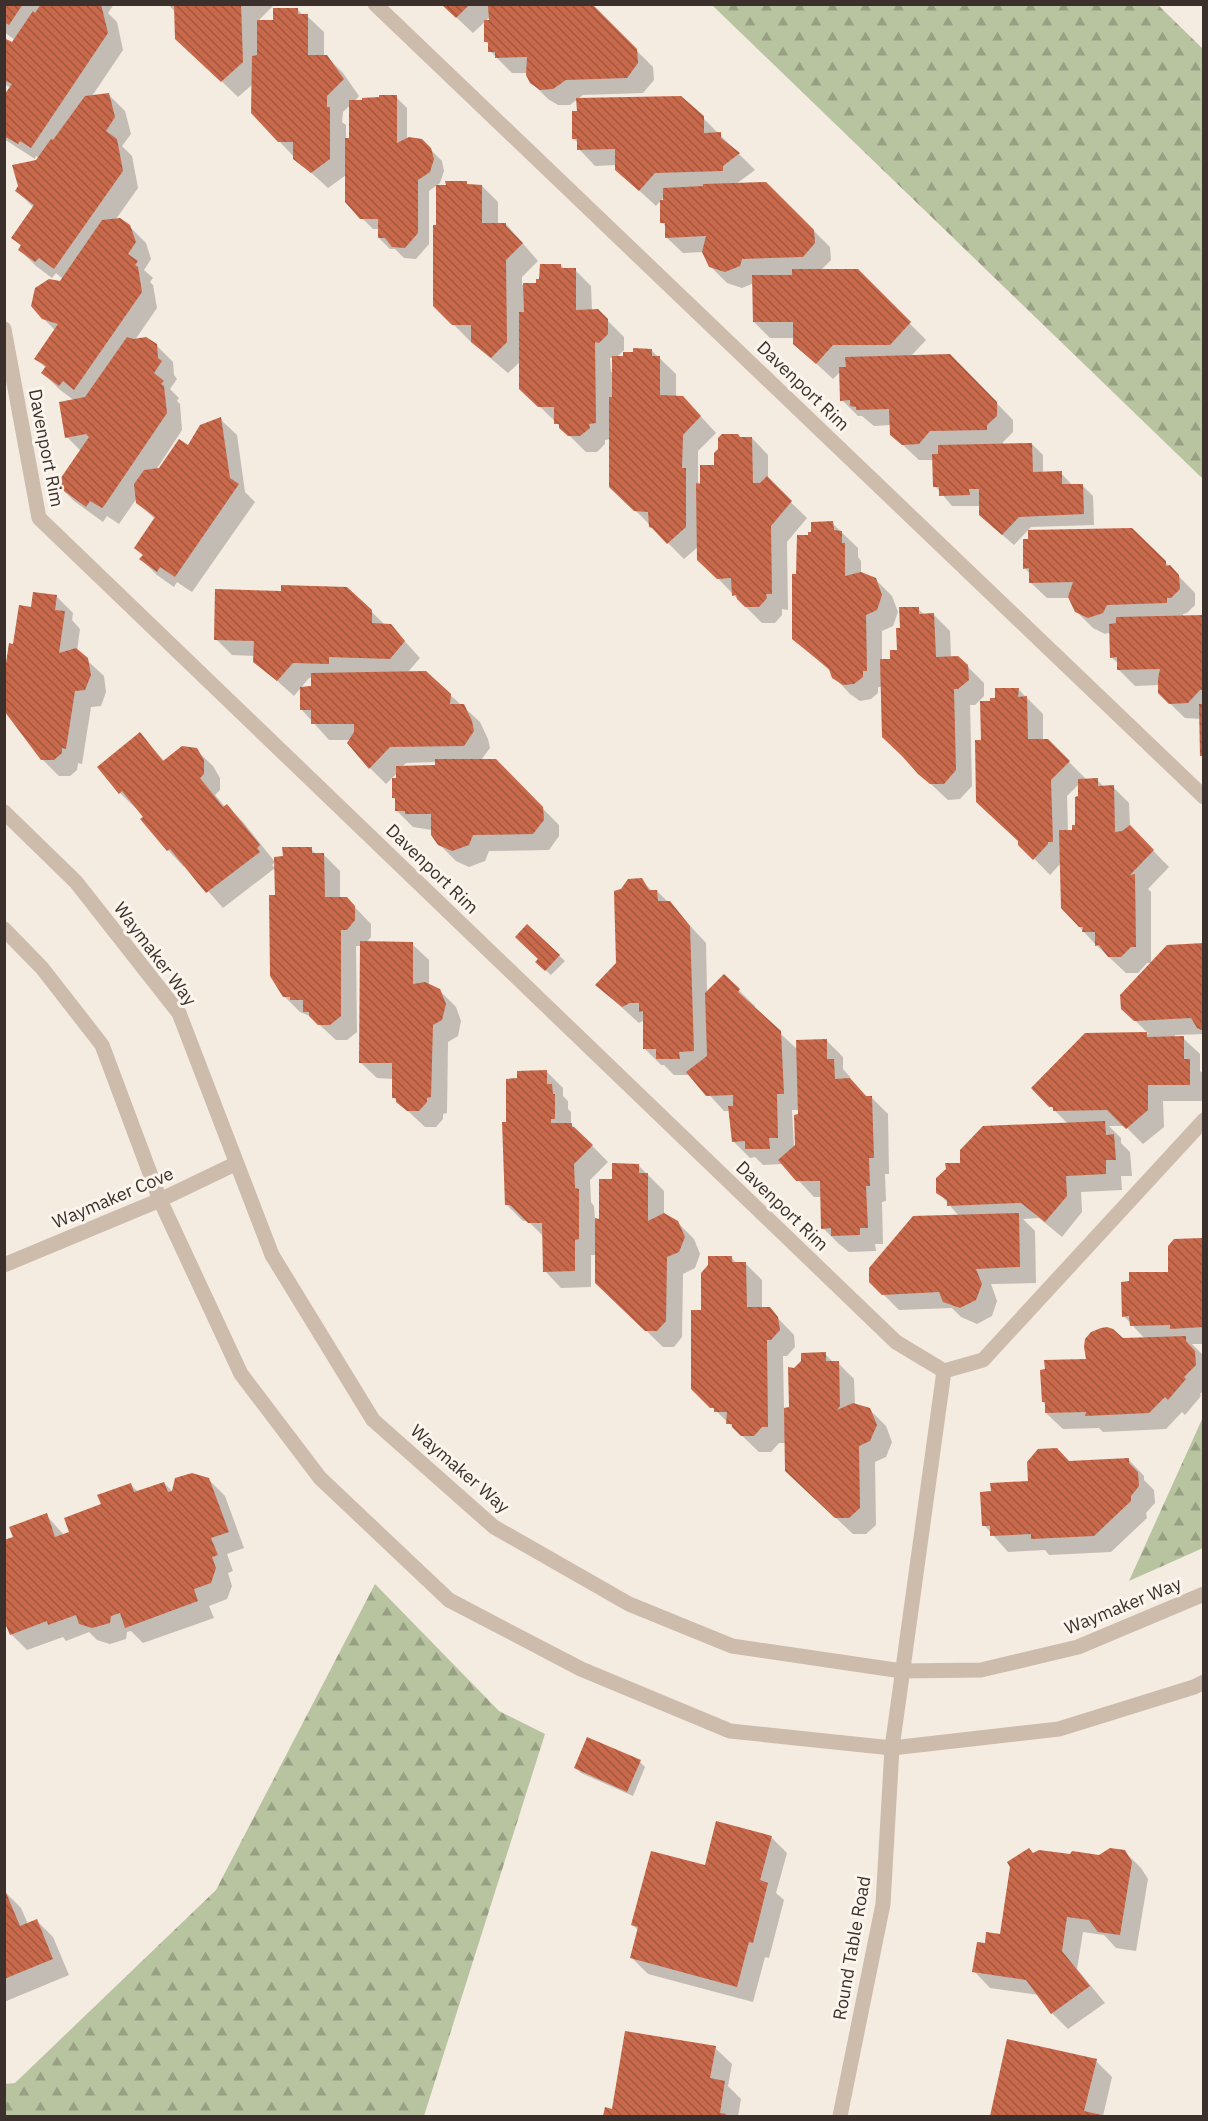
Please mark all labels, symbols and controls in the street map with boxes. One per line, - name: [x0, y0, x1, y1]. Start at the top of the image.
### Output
- street label: Davenport Rim: [752, 336, 854, 436]
- street label: Davenport Rim: [24, 387, 69, 509]
- street label: Davenport Rim: [381, 819, 483, 919]
- street label: Waymaker Way: [109, 897, 202, 1010]
- street label: Davenport Rim: [731, 1156, 833, 1256]
- street label: Waymaker Cove: [49, 1162, 177, 1233]
- street label: Waymaker Way: [406, 1419, 515, 1518]
- street label: Waymaker Way: [1061, 1572, 1185, 1639]
- street label: Round Table Road: [828, 1874, 876, 2022]

